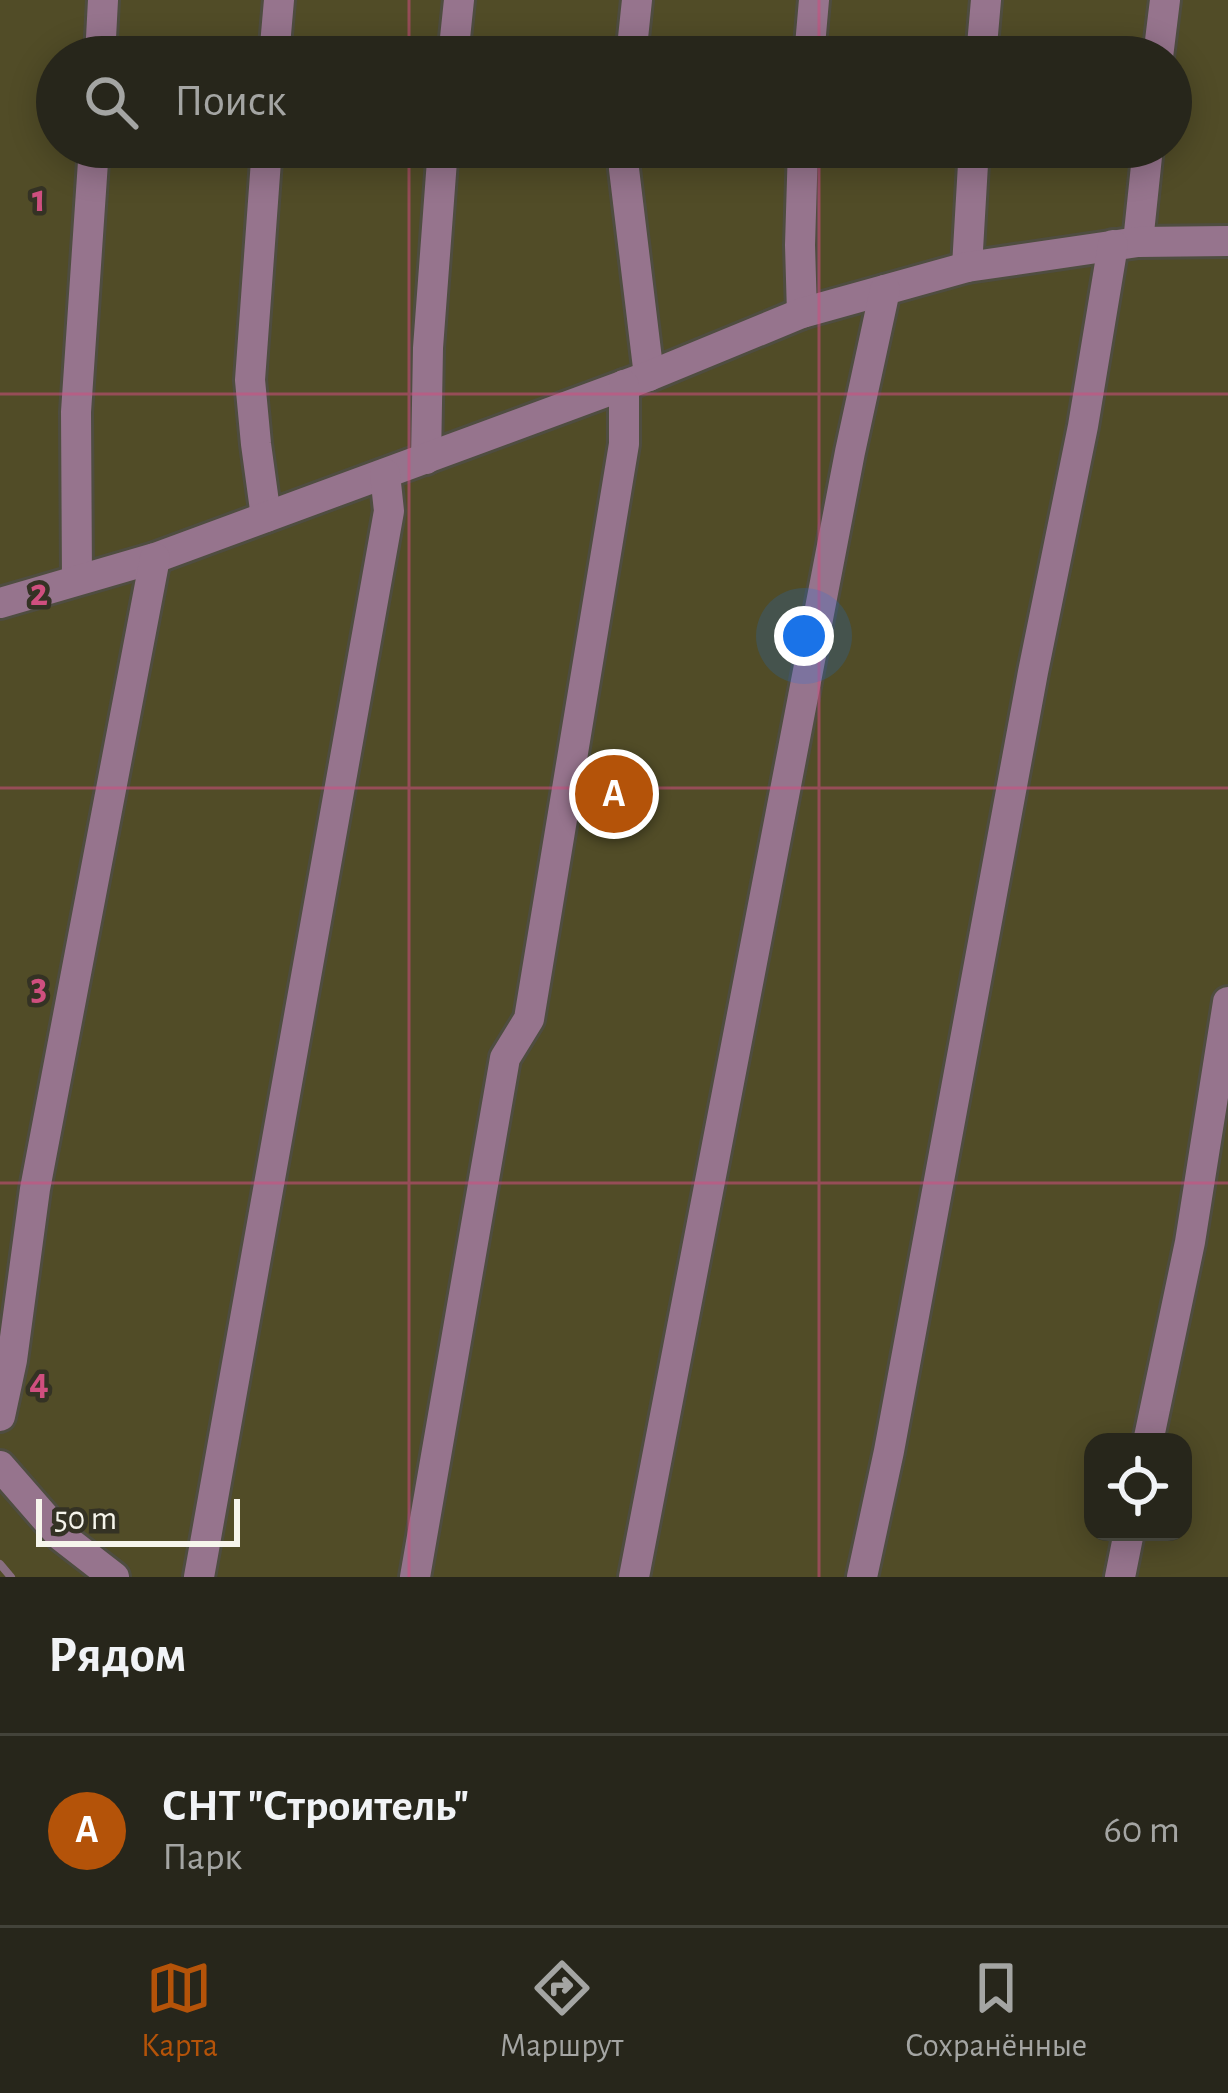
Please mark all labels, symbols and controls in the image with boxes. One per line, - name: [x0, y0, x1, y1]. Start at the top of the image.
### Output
- search box: [36, 36, 1192, 168]
- icon: search: [78, 69, 144, 135]
- text: Поиск: [174, 79, 286, 124]
- text: 1: [32, 180, 46, 219]
- text: 2: [30, 574, 48, 613]
- your location: [774, 606, 834, 666]
- pin: A: [575, 749, 653, 839]
- text: 3: [31, 968, 47, 1007]
- text: 4: [29, 1363, 49, 1402]
- map controls: [1084, 1433, 1192, 1541]
- button: locate: [1084, 1433, 1192, 1541]
- scale bar: [36, 1493, 240, 1546]
- text: 50 m: [54, 1503, 117, 1536]
- text: Рядом: [48, 1630, 187, 1681]
- text: СНТ "Строитель": [162, 1784, 469, 1829]
- text: A: [75, 1811, 99, 1850]
- text: 60 m: [1103, 1811, 1180, 1850]
- text: Парк: [162, 1838, 242, 1877]
- tab: Карта: [141, 1955, 218, 2067]
- tab: Маршрут: [500, 1955, 623, 2067]
- tab: Сохранённые: [905, 1955, 1087, 2067]

